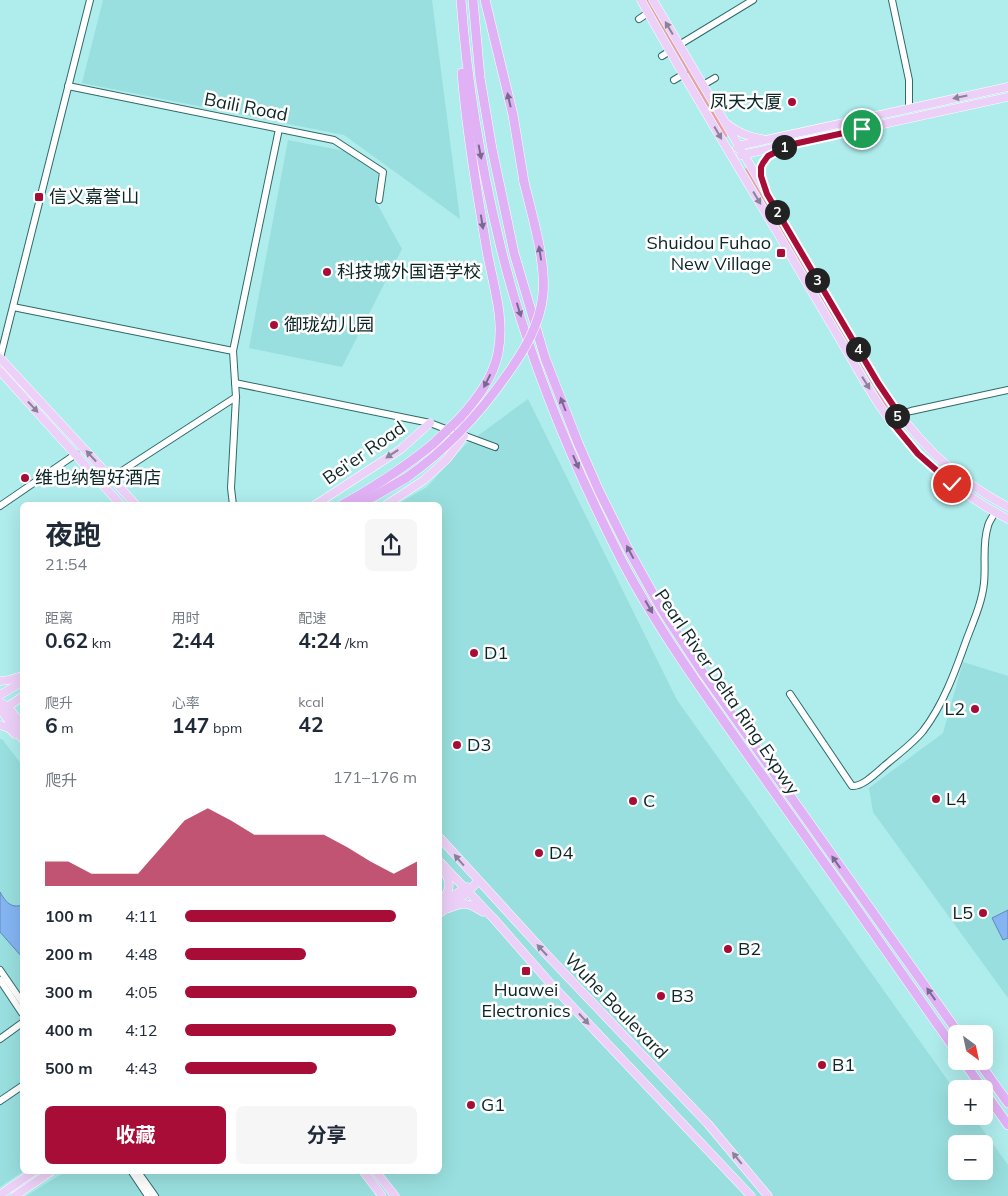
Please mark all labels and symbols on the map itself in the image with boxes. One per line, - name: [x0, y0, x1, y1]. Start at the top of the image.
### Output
- one-way arrow: [665, 22, 674, 35]
- street label: Baili Road: [202, 87, 290, 126]
- place label: 凤天大厦: [710, 90, 782, 113]
- one-way arrow: [505, 92, 513, 107]
- one-way arrow: [953, 93, 968, 101]
- marker: 凤天大厦: [786, 96, 798, 108]
- pin: [841, 108, 883, 150]
- one-way arrow: [713, 126, 722, 140]
- pin: 1: [772, 134, 796, 160]
- one-way arrow: [477, 145, 485, 161]
- place label: 信义嘉誉山: [49, 185, 139, 208]
- marker: 信义嘉誉山: [33, 191, 45, 203]
- one-way arrow: [752, 191, 761, 204]
- pin: 2: [764, 200, 790, 224]
- one-way arrow: [479, 215, 487, 231]
- place label: Shuidou Fuhao New Village: [646, 231, 771, 275]
- one-way arrow: [535, 245, 543, 261]
- marker: Shuidou Fuhao New Village: [775, 247, 787, 259]
- place label: 科技城外国语学校: [337, 260, 481, 283]
- marker: 科技城外国语学校: [321, 266, 333, 278]
- pin: 3: [804, 268, 830, 292]
- one-way arrow: [515, 303, 523, 318]
- place label: 御珑幼儿园: [284, 313, 374, 336]
- marker: 御珑幼儿园: [268, 319, 280, 331]
- pin: 4: [846, 336, 870, 362]
- one-way arrow: [483, 374, 491, 388]
- one-way arrow: [861, 376, 871, 389]
- one-way arrow: [559, 396, 567, 411]
- one-way arrow: [27, 401, 39, 413]
- pin: 5: [884, 404, 910, 428]
- street label: Bei'er Road: [318, 416, 409, 489]
- one-way arrow: [386, 450, 399, 459]
- one-way arrow: [85, 451, 97, 463]
- one-way arrow: [572, 455, 580, 469]
- pin: [931, 463, 973, 505]
- place label: 维也纳智好酒店: [35, 466, 161, 489]
- marker: 维也纳智好酒店: [19, 472, 31, 484]
- one-way arrow: [626, 545, 634, 559]
- street label: Pearl River Delta Ring Expwy: [650, 585, 805, 799]
- one-way arrow: [644, 601, 653, 614]
- place label: D1: [484, 641, 508, 664]
- marker: D1: [468, 647, 480, 659]
- place label: L2: [944, 697, 965, 720]
- marker: L2: [969, 703, 981, 715]
- place label: D3: [467, 733, 491, 756]
- marker: D3: [451, 739, 463, 751]
- place label: L4: [946, 787, 967, 810]
- place label: C: [643, 789, 655, 812]
- marker: L4: [930, 793, 942, 805]
- marker: C: [627, 795, 639, 807]
- place label: D4: [549, 841, 573, 864]
- marker: D4: [533, 847, 545, 859]
- one-way arrow: [453, 853, 464, 866]
- one-way arrow: [831, 855, 841, 869]
- place label: L5: [952, 901, 973, 924]
- marker: L5: [977, 907, 989, 919]
- place label: B2: [738, 937, 761, 960]
- marker: B2: [722, 943, 734, 955]
- one-way arrow: [536, 945, 548, 957]
- street label: Wuhe Boulevard: [560, 948, 673, 1064]
- marker: Huawei Electronics: [520, 965, 532, 977]
- place label: Huawei Electronics: [481, 978, 571, 1022]
- place label: B3: [671, 984, 694, 1007]
- one-way arrow: [925, 988, 936, 1001]
- marker: B3: [655, 990, 667, 1002]
- one-way arrow: [578, 1012, 590, 1024]
- north arrow: [948, 1025, 992, 1070]
- place label: B1: [832, 1053, 855, 1076]
- marker: B1: [816, 1059, 828, 1071]
- place label: G1: [481, 1093, 505, 1116]
- marker: G1: [465, 1099, 477, 1111]
- one-way arrow: [731, 1152, 742, 1165]

